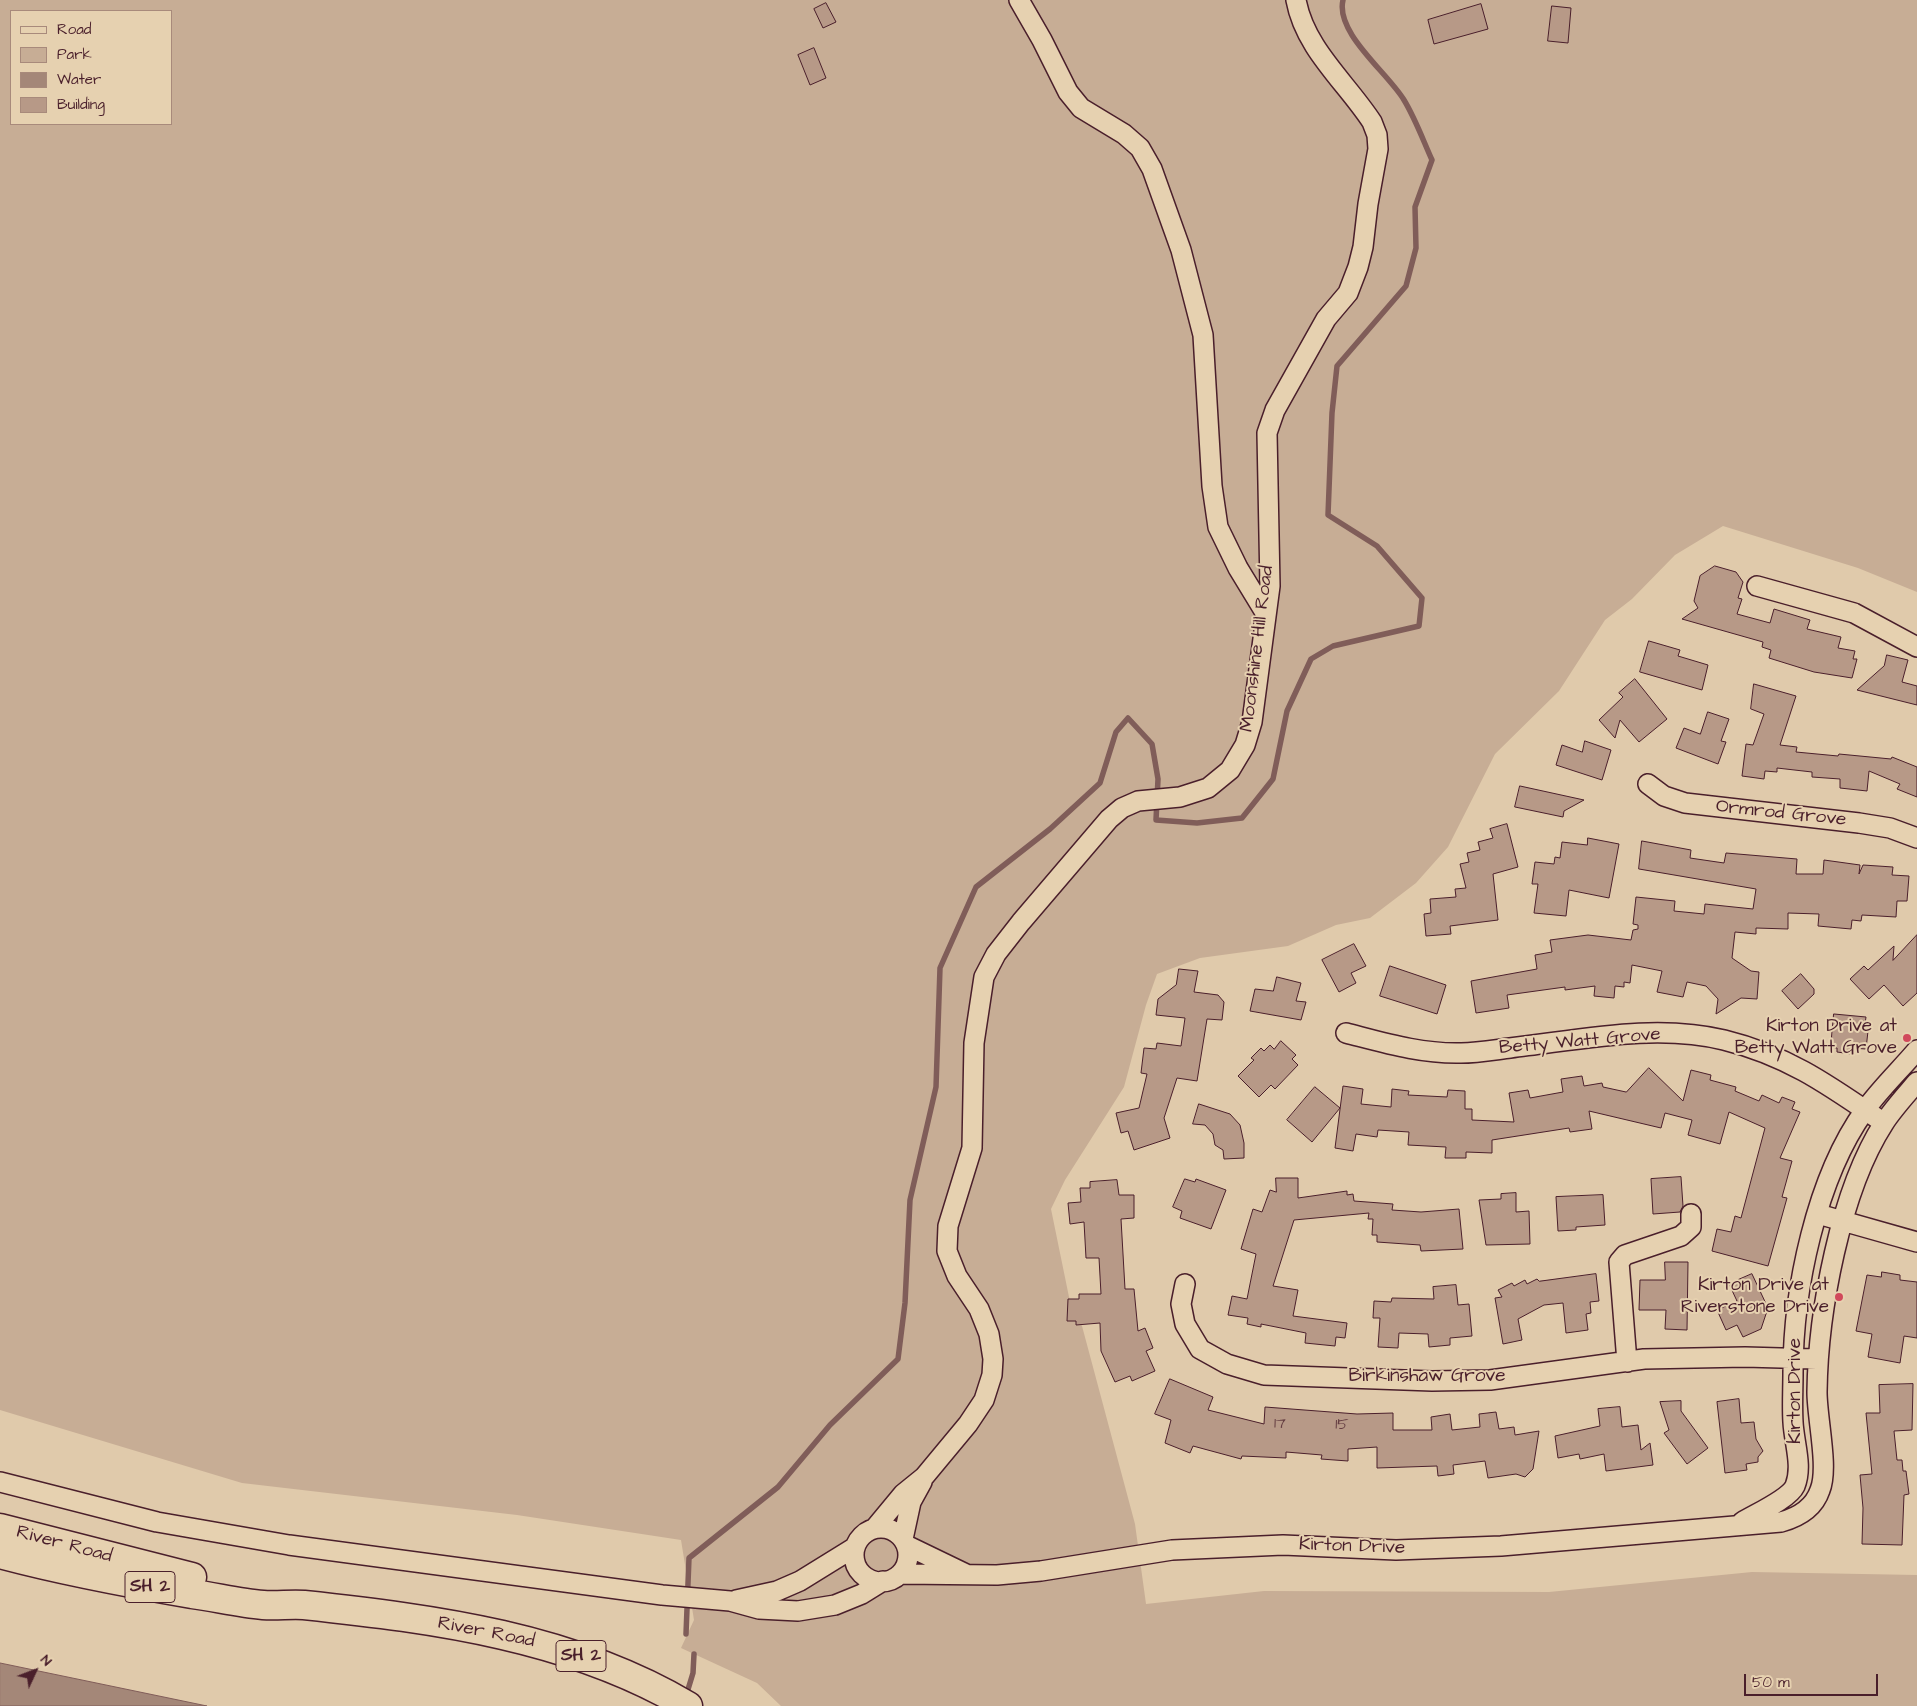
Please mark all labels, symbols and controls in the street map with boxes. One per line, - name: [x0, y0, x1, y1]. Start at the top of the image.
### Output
- legend: [10, 10, 172, 125]
- text: Road: [57, 19, 91, 40]
- text: Park: [57, 44, 92, 65]
- text: Water: [57, 69, 101, 90]
- text: Building: [57, 94, 105, 115]
- street label: Moonshine Hill Road: [1236, 565, 1280, 733]
- street label: Ormrod Grove: [1715, 796, 1847, 832]
- place label: Kirton Drive at Betty Watt Grove: [1735, 1016, 1897, 1060]
- street label: Betty Watt Grove: [1498, 1024, 1662, 1060]
- marker: Kirton Drive at Betty Watt Grove: [1901, 1032, 1913, 1044]
- place label: Kirton Drive at Riverstone Drive: [1681, 1275, 1829, 1319]
- marker: Kirton Drive at Riverstone Drive: [1833, 1291, 1845, 1303]
- street label: Kirton Drive: [1785, 1338, 1807, 1444]
- street label: Birkinshaw Grove: [1349, 1366, 1505, 1388]
- house number: 17: [1274, 1415, 1286, 1435]
- house number: 15: [1335, 1416, 1349, 1436]
- street label: River Road: [14, 1521, 114, 1569]
- street label: Kirton Drive: [1299, 1534, 1405, 1560]
- road number: SH 2: [125, 1571, 175, 1602]
- street label: River Road: [436, 1612, 536, 1654]
- road number: SH 2: [556, 1640, 606, 1672]
- north arrow: [10, 1646, 60, 1696]
- text: N: [36, 1651, 56, 1671]
- scale bar: [1747, 1664, 1881, 1696]
- text: 50 m: [1752, 1672, 1790, 1693]

